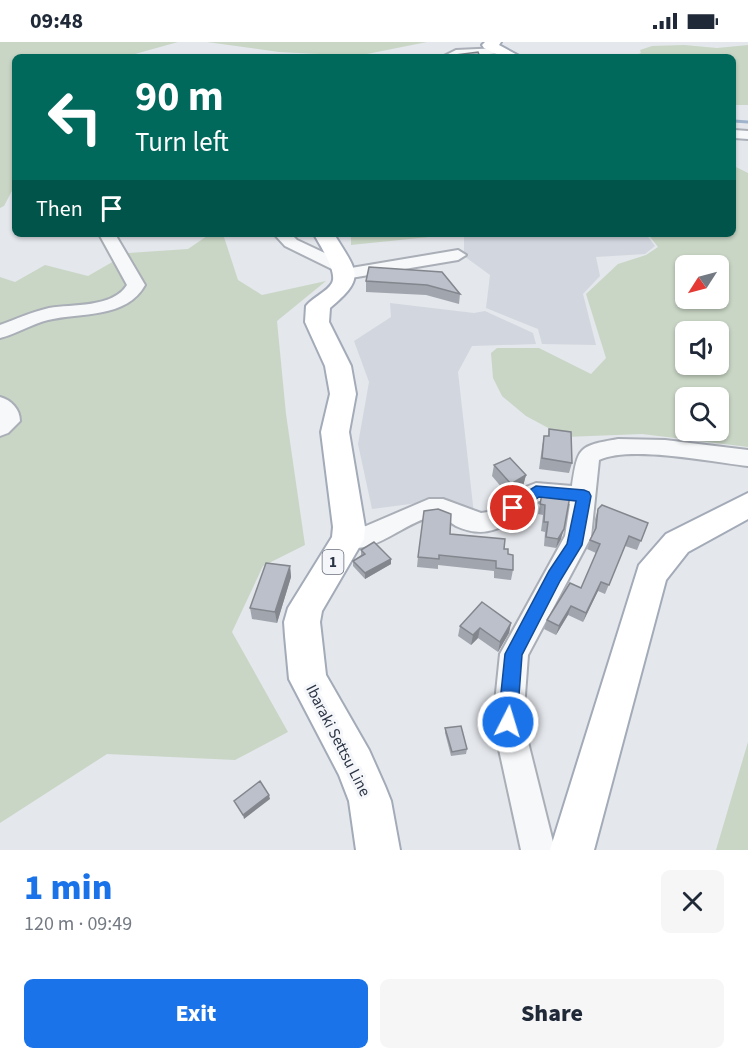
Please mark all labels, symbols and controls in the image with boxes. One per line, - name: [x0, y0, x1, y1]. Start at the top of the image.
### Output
- text: 09:48: [30, 5, 83, 37]
- text: 90 m: [135, 67, 224, 127]
- icon: left: [36, 78, 114, 156]
- text: Turn left: [135, 123, 229, 162]
- icon: arrive: [95, 192, 128, 225]
- text: Then: [36, 193, 83, 225]
- north arrow: [675, 255, 729, 309]
- map controls: [675, 255, 729, 441]
- button: sound: [675, 321, 729, 375]
- button: search: [675, 387, 729, 441]
- pin: [487, 482, 538, 533]
- icon: arrive: [496, 491, 529, 524]
- road number: 1: [322, 550, 344, 574]
- street label: Ibaraki Settsu Line: [300, 681, 376, 800]
- position arrow: [476, 690, 540, 754]
- text: 1 min: [24, 862, 112, 913]
- button: close: [661, 870, 724, 933]
- text: 120 m · 09:49: [24, 910, 132, 938]
- button: Exit: [24, 979, 368, 1048]
- button: Share: [380, 979, 724, 1048]

